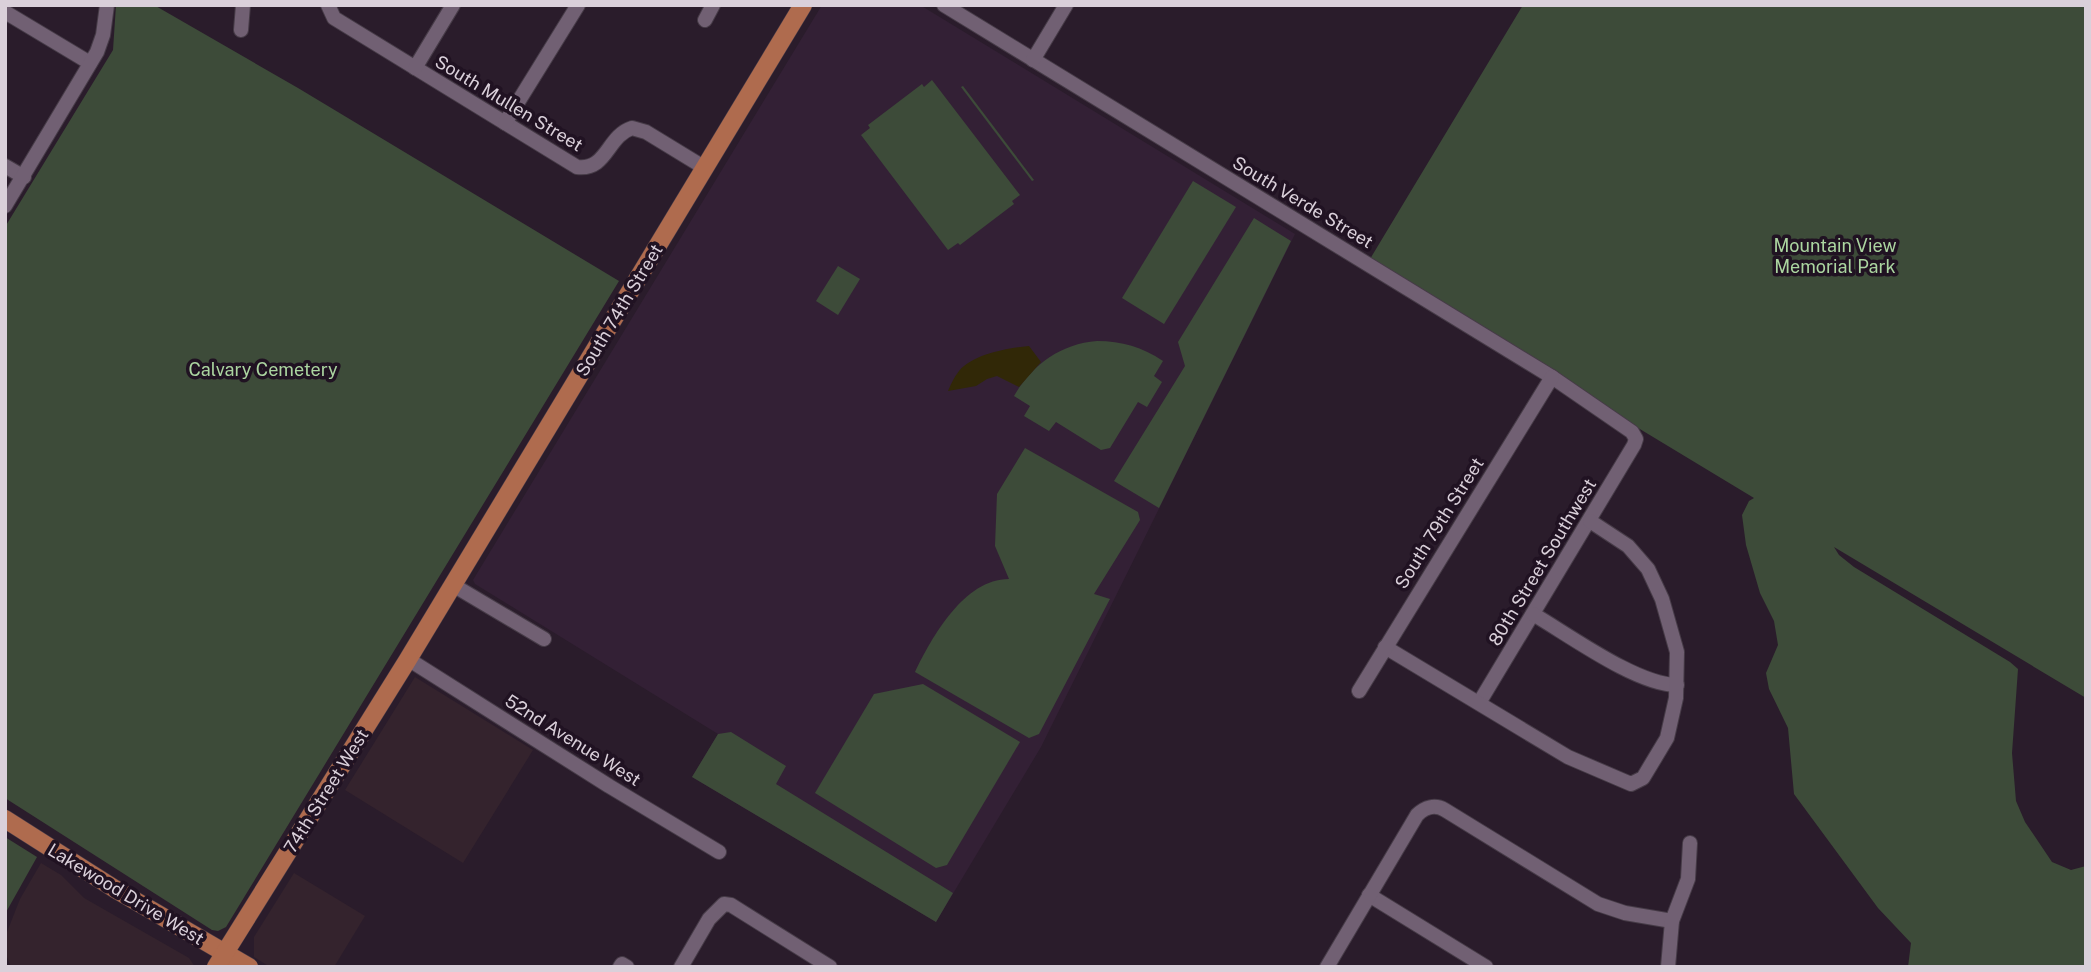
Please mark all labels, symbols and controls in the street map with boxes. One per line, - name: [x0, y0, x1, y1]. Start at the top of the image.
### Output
- street label: South Mullen Street: [431, 51, 587, 155]
- street label: South Verde Street: [1229, 152, 1377, 252]
- park label: Mountain View Memorial Park: [1773, 235, 1897, 277]
- street label: South 74th Street: [571, 240, 667, 380]
- park label: Calvary Cemetery: [188, 359, 338, 380]
- street label: South 79th Street: [1390, 454, 1488, 592]
- street label: 80th Street Southwest: [1484, 475, 1600, 649]
- street label: 52nd Avenue West: [501, 690, 645, 790]
- street label: 74th Street West: [279, 725, 373, 857]
- street label: Lakewood Drive West: [44, 839, 208, 949]

